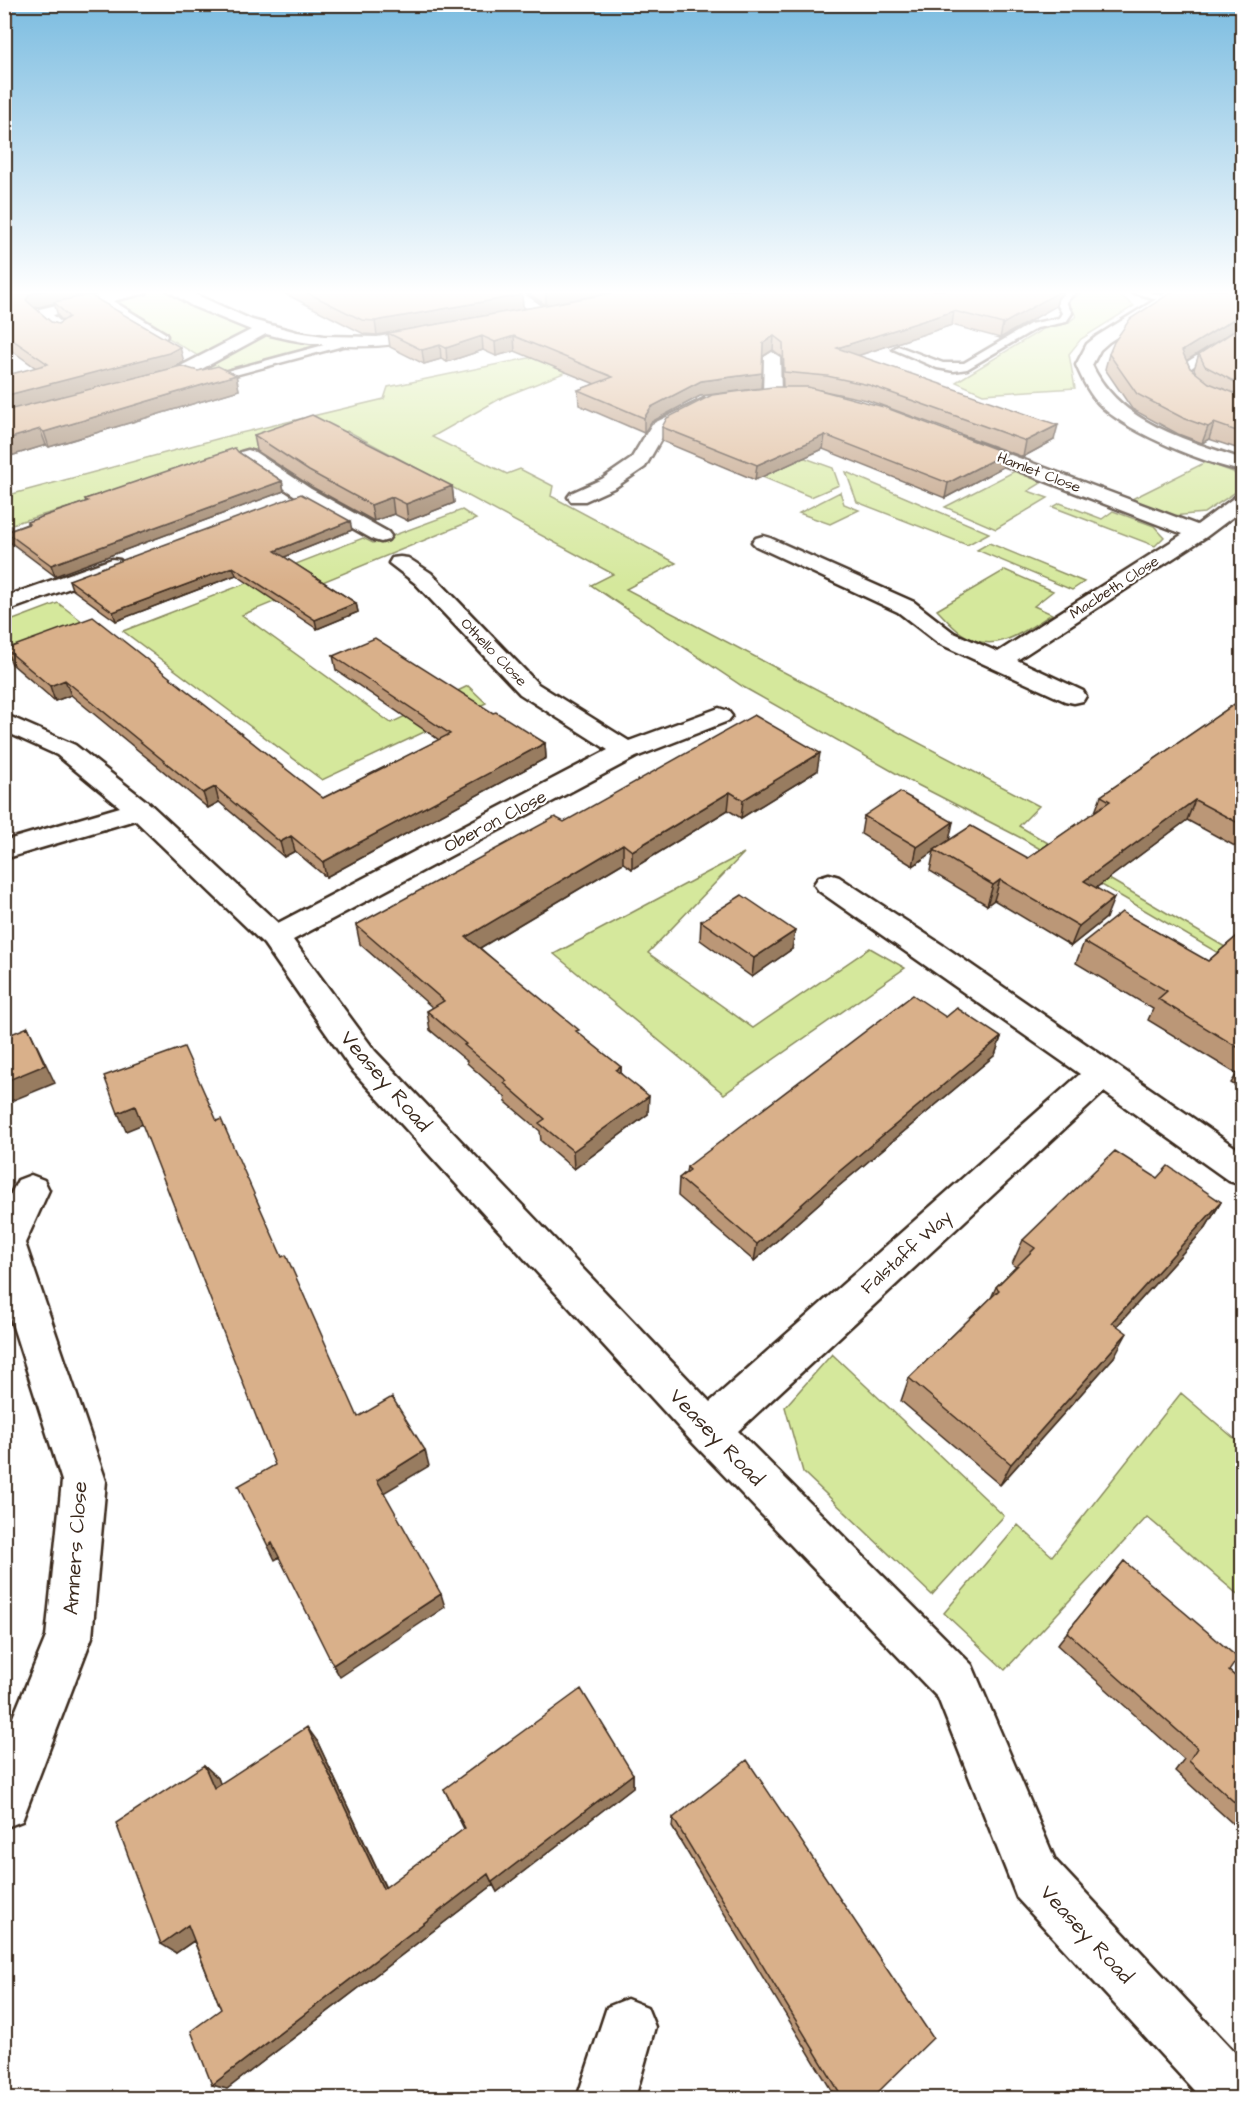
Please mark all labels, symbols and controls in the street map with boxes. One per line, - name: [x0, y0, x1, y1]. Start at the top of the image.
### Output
- street label: Hamlet Close: [994, 447, 1084, 498]
- street label: Macbeth Close: [1066, 551, 1163, 624]
- street label: Othello Close: [456, 613, 532, 691]
- street label: Oberon Close: [440, 784, 551, 859]
- street label: Veasey Road: [332, 1025, 438, 1140]
- street label: Falstaff Way: [855, 1205, 958, 1301]
- street label: Veasey Road: [661, 1382, 771, 1494]
- street label: Amners Close: [56, 1480, 95, 1616]
- street label: Veasey Road: [1032, 1879, 1140, 1992]

